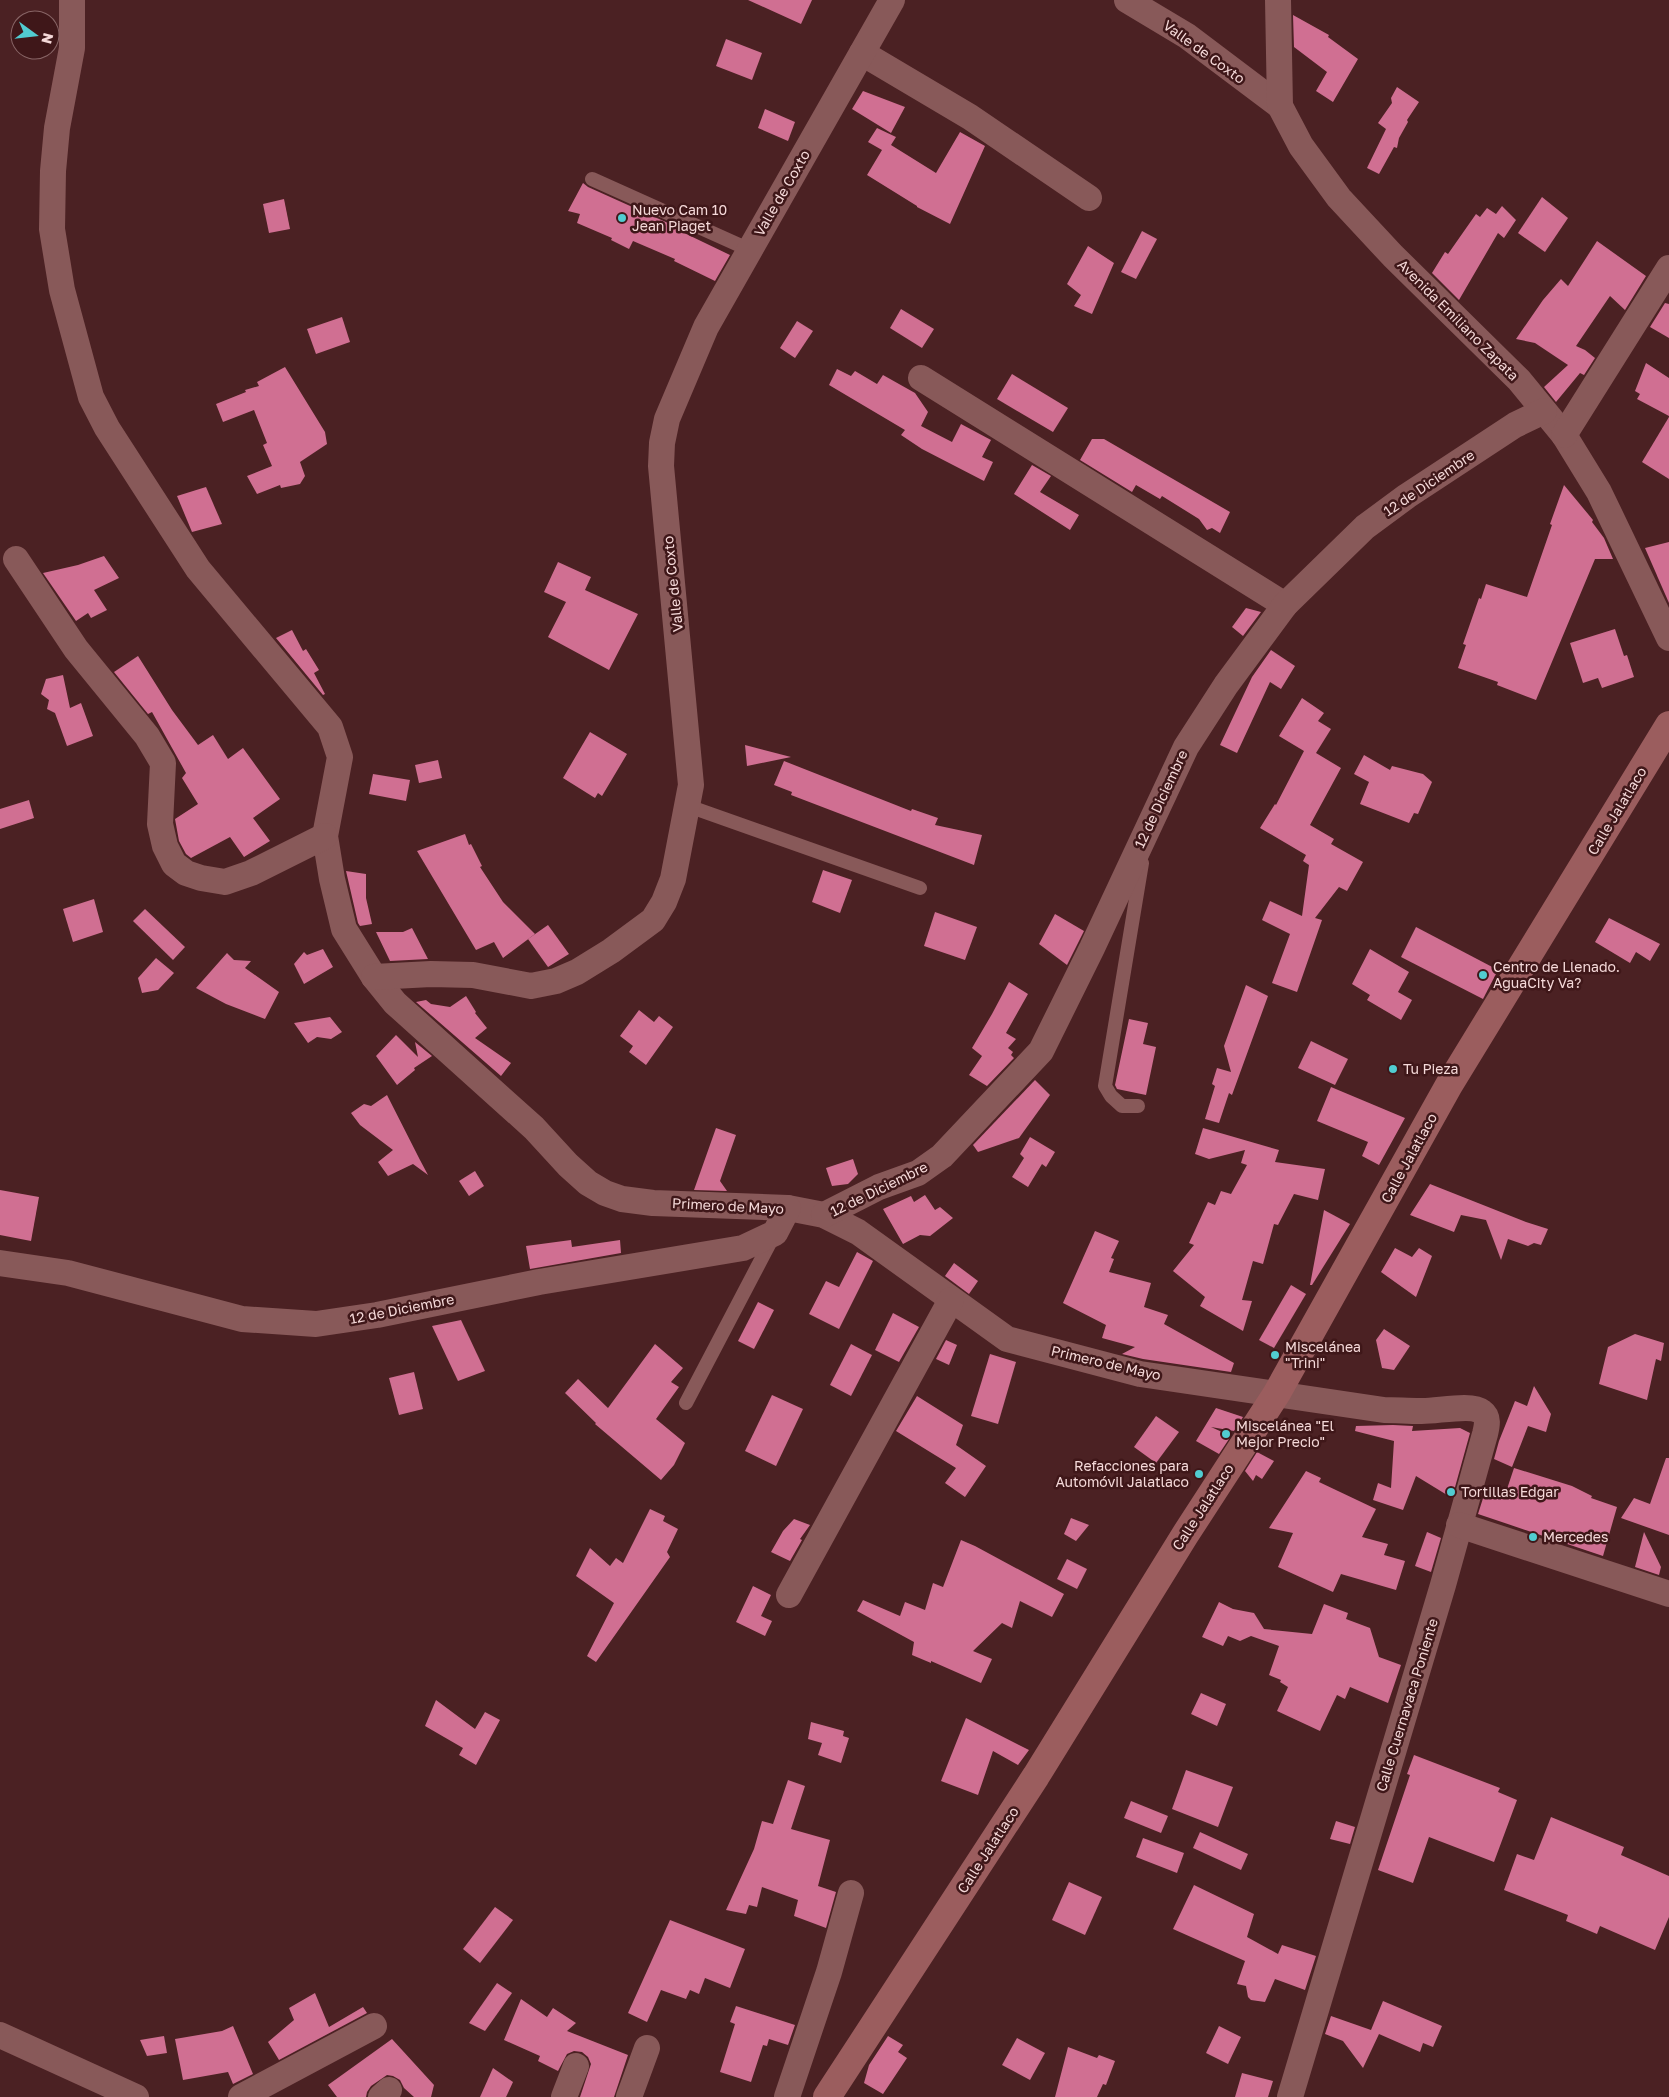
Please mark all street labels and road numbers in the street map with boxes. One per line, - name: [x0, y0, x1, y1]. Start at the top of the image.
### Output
- street label: Valle de Coxto: [1160, 16, 1248, 87]
- street label: Valle de Coxto: [750, 147, 813, 239]
- street label: Avenida Emiliano Zapata: [1394, 256, 1522, 384]
- street label: 12 de Diciembre: [1380, 446, 1477, 519]
- street label: Valle de Coxto: [659, 535, 686, 633]
- street label: 12 de Diciembre: [1130, 747, 1191, 850]
- street label: Calle Jalatlaco: [1584, 764, 1650, 858]
- street label: Calle Jalatlaco: [1377, 1110, 1440, 1206]
- street label: 12 de Diciembre: [827, 1158, 930, 1219]
- street label: Primero de Mayo: [672, 1194, 784, 1217]
- street label: 12 de Diciembre: [348, 1290, 456, 1327]
- street label: Primero de Mayo: [1050, 1342, 1163, 1383]
- street label: Calle Jalatlaco: [1168, 1460, 1237, 1553]
- street label: Calle Cuernavaca Poniente: [1372, 1616, 1441, 1793]
- street label: Calle Jalatlaco: [953, 1803, 1022, 1896]

